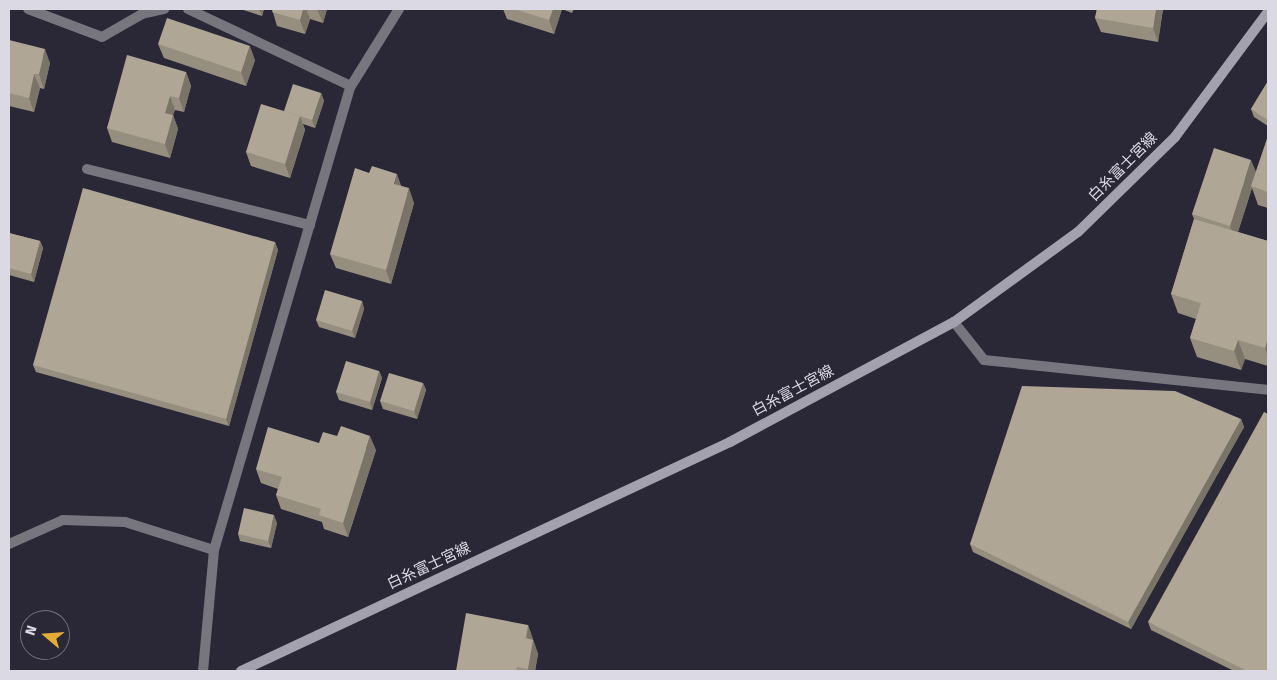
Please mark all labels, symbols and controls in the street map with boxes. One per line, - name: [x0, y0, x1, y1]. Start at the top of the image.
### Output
- street label: 白糸富士宮線: [1085, 129, 1161, 205]
- street label: 白糸富士宮線: [749, 362, 837, 420]
- street label: 白糸富士宮線: [384, 539, 474, 593]
- north arrow: [20, 610, 70, 660]
- text: N: [22, 623, 41, 638]

